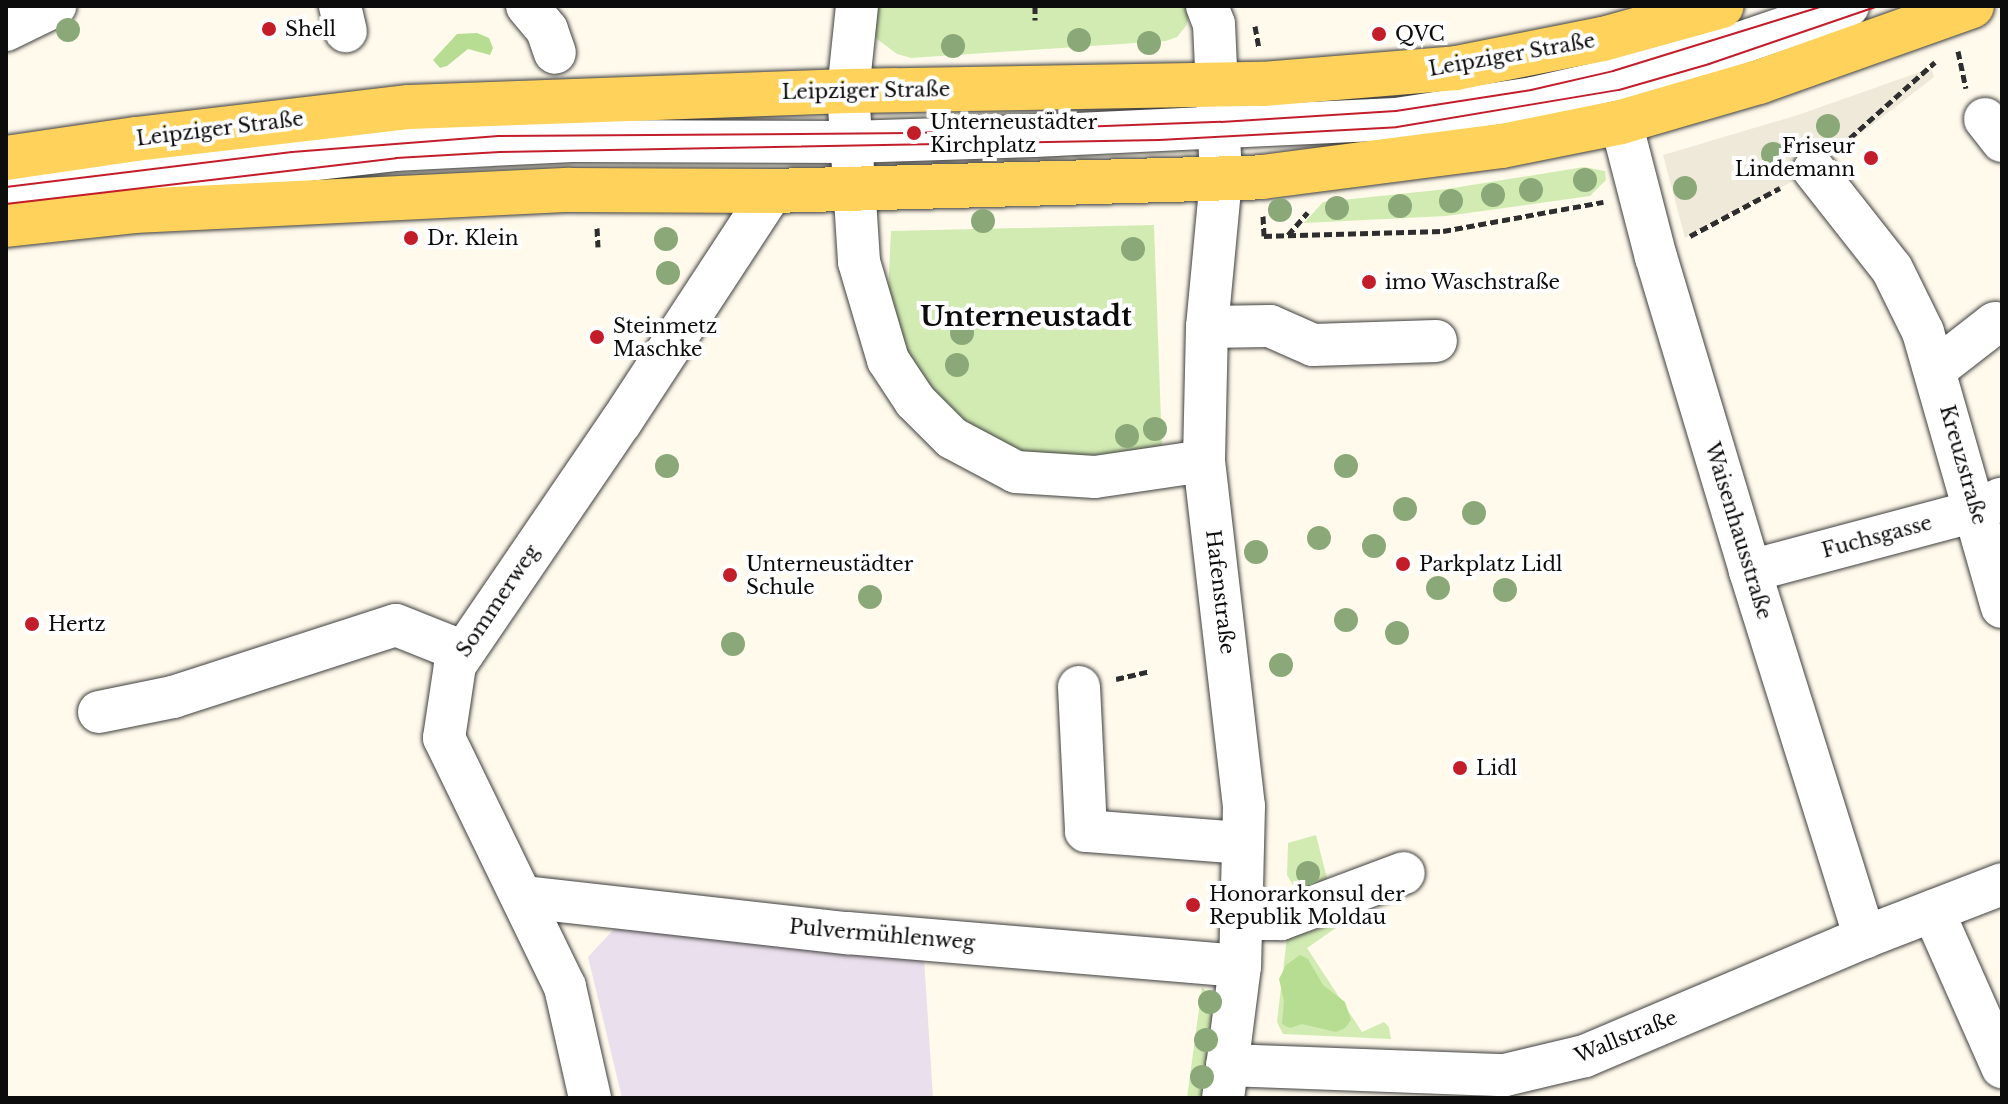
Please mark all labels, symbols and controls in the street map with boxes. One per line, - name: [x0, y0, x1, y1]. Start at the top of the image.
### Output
- place label: Shell: [285, 17, 336, 41]
- marker: Shell: [260, 20, 278, 38]
- place label: QVC: [1395, 22, 1445, 46]
- marker: QVC: [1370, 25, 1388, 43]
- street label: Leipziger Straße: [1427, 29, 1597, 81]
- street label: Leipziger Straße: [781, 78, 951, 104]
- street label: Leipziger Straße: [135, 107, 305, 151]
- place label: Unterneustädter Kirchplatz: [930, 110, 1097, 157]
- marker: Unterneustädter Kirchplatz: [905, 124, 923, 142]
- place label: Friseur Lindemann: [1735, 134, 1855, 181]
- marker: Friseur Lindemann: [1862, 149, 1880, 167]
- place label: Dr. Klein: [427, 226, 519, 250]
- marker: Dr. Klein: [402, 229, 420, 247]
- place label: imo Waschstraße: [1385, 270, 1561, 294]
- marker: imo Waschstraße: [1360, 273, 1378, 291]
- district label: Unterneustadt: [920, 300, 1132, 334]
- place label: Steinmetz Maschke: [613, 314, 717, 361]
- marker: Steinmetz Maschke: [588, 328, 606, 346]
- street label: Kreuzstraße: [1934, 402, 1992, 528]
- street label: Waisenhausstraße: [1700, 440, 1776, 622]
- street label: Fuchsgasse: [1819, 511, 1935, 563]
- street label: Hafenstraße: [1200, 528, 1240, 656]
- street label: Sommerweg: [452, 540, 544, 662]
- place label: Unterneustädter Schule: [746, 552, 913, 599]
- place label: Parkplatz Lidl: [1419, 552, 1562, 576]
- marker: Parkplatz Lidl: [1394, 555, 1412, 573]
- marker: Unterneustädter Schule: [721, 566, 739, 584]
- place label: Hertz: [48, 612, 106, 636]
- marker: Hertz: [23, 615, 41, 633]
- place label: Lidl: [1476, 756, 1517, 780]
- marker: Lidl: [1451, 759, 1469, 777]
- place label: Honorarkonsul der Republik Moldau: [1209, 882, 1405, 929]
- marker: Honorarkonsul der Republik Moldau: [1184, 896, 1202, 914]
- street label: Pulvermühlenweg: [788, 915, 976, 955]
- street label: Wallstraße: [1571, 1006, 1681, 1068]

